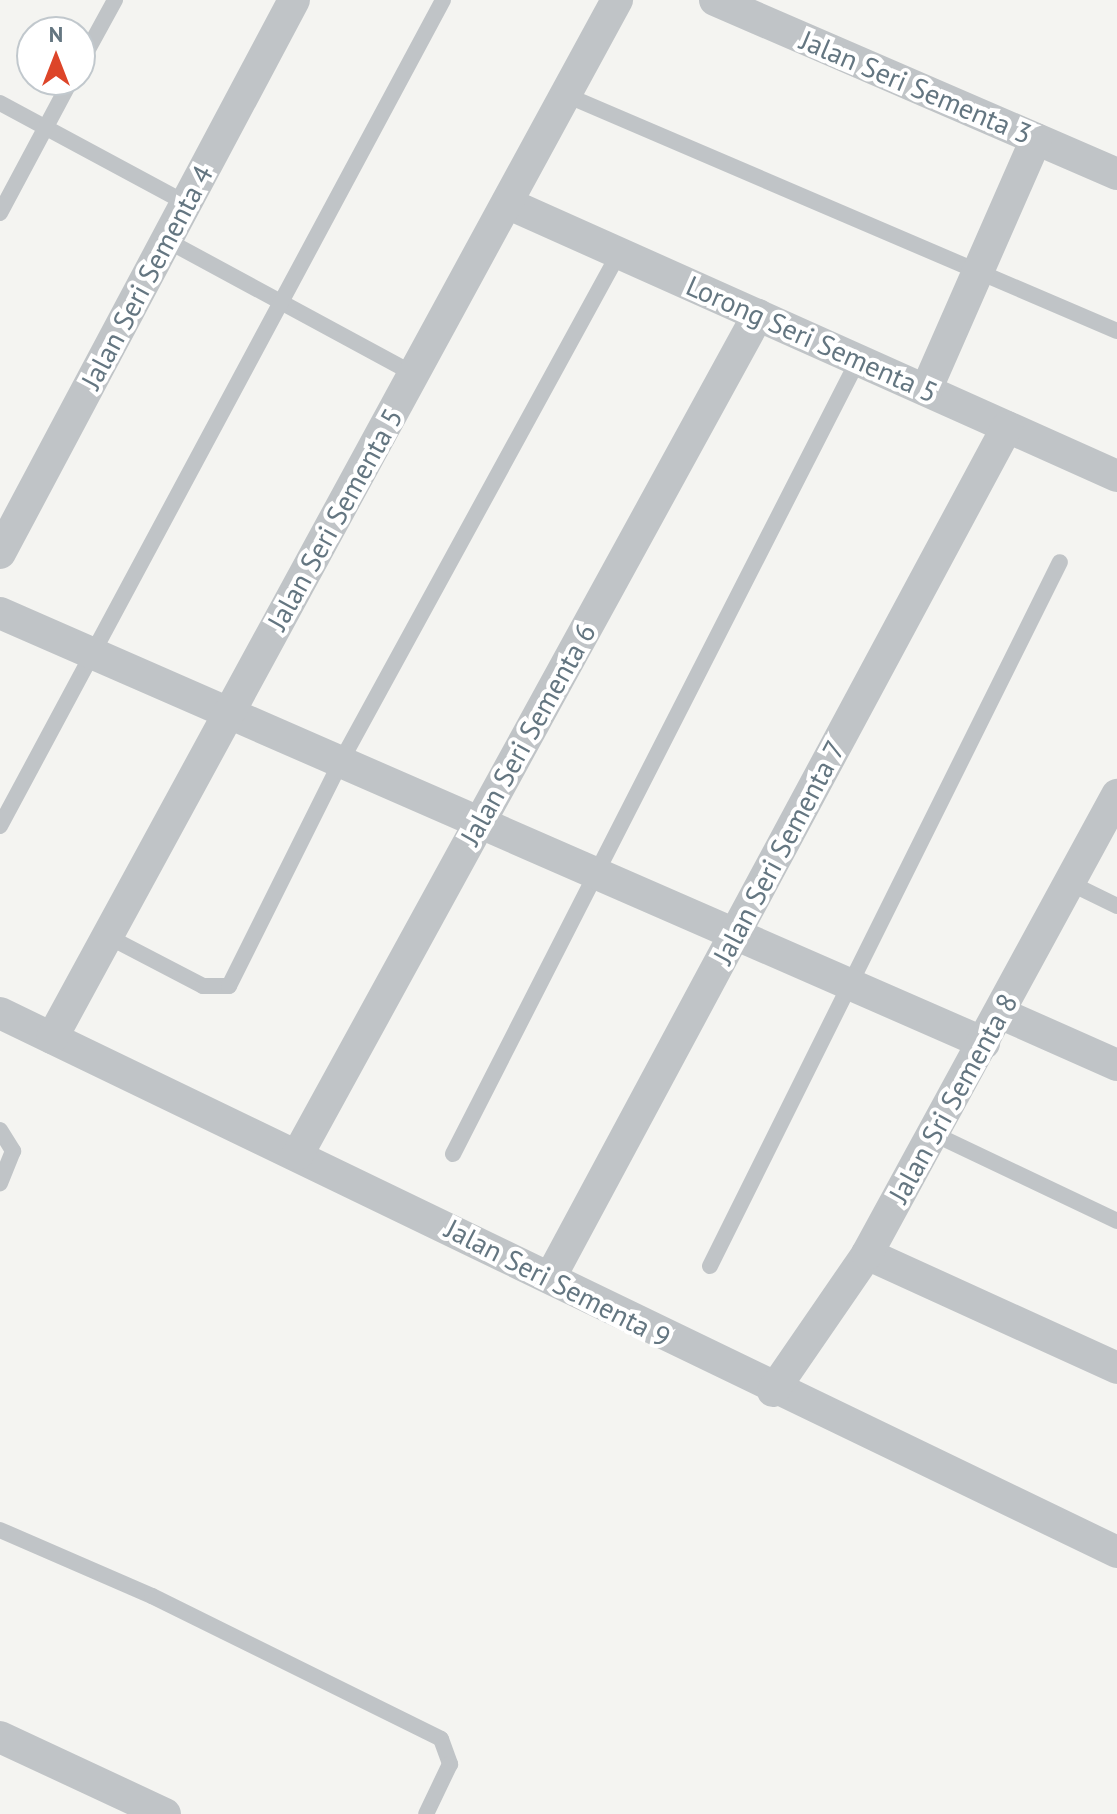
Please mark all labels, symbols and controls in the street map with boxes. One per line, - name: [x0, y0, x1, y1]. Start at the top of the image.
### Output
- north arrow: [16, 16, 96, 96]
- text: N: [49, 20, 63, 48]
- street label: Jalan Seri Sementa 3: [795, 23, 1037, 151]
- street label: Jalan Seri Sementa 4: [74, 160, 220, 394]
- street label: Lorong Seri Sementa 5: [681, 268, 943, 410]
- street label: Jalan Seri Sementa 5: [260, 402, 410, 636]
- street label: Jalan Seri Sementa 6: [453, 617, 603, 851]
- street label: Jalan Seri Sementa 7: [706, 735, 852, 969]
- street label: Jalan Sri Sementa 8: [882, 988, 1024, 1208]
- street label: Jalan Seri Sementa 9: [440, 1212, 676, 1354]

